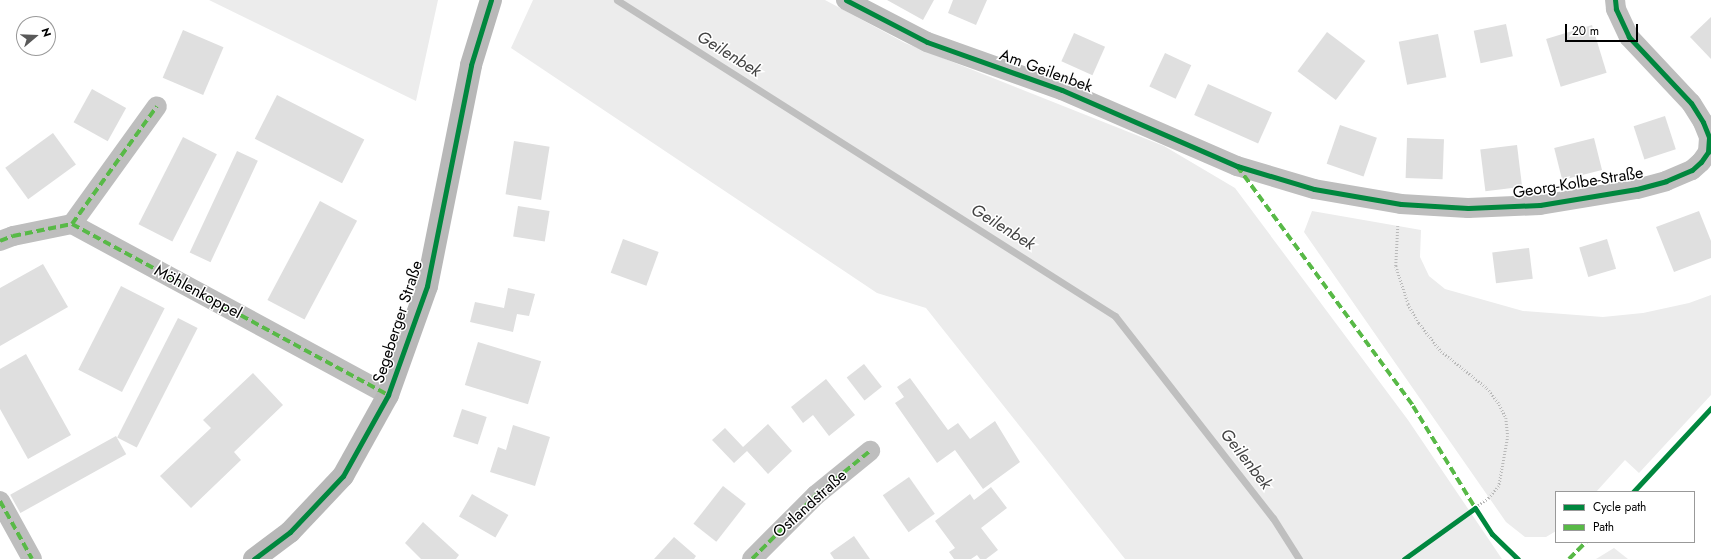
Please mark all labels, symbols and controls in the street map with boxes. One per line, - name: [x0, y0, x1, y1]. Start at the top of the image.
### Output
- north arrow: [16, 16, 56, 56]
- scale bar: [1567, 16, 1640, 42]
- text: 20 m: [1572, 22, 1599, 40]
- text: N: [37, 26, 55, 39]
- water label: Geilenbek: [693, 26, 765, 82]
- street label: Am Geilenbek: [997, 45, 1095, 97]
- street label: Georg-Kolbe-Straße: [1511, 163, 1645, 203]
- water label: Geilenbek: [967, 199, 1039, 255]
- street label: Segeberger Straße: [369, 258, 427, 386]
- street label: Möhlenkoppel: [151, 261, 245, 323]
- water label: Geilenbek: [1216, 424, 1276, 494]
- street label: Ostlandstraße: [769, 466, 851, 542]
- legend: [1555, 491, 1695, 543]
- text: Cycle path: [1593, 498, 1646, 516]
- text: Path: [1593, 518, 1614, 536]

